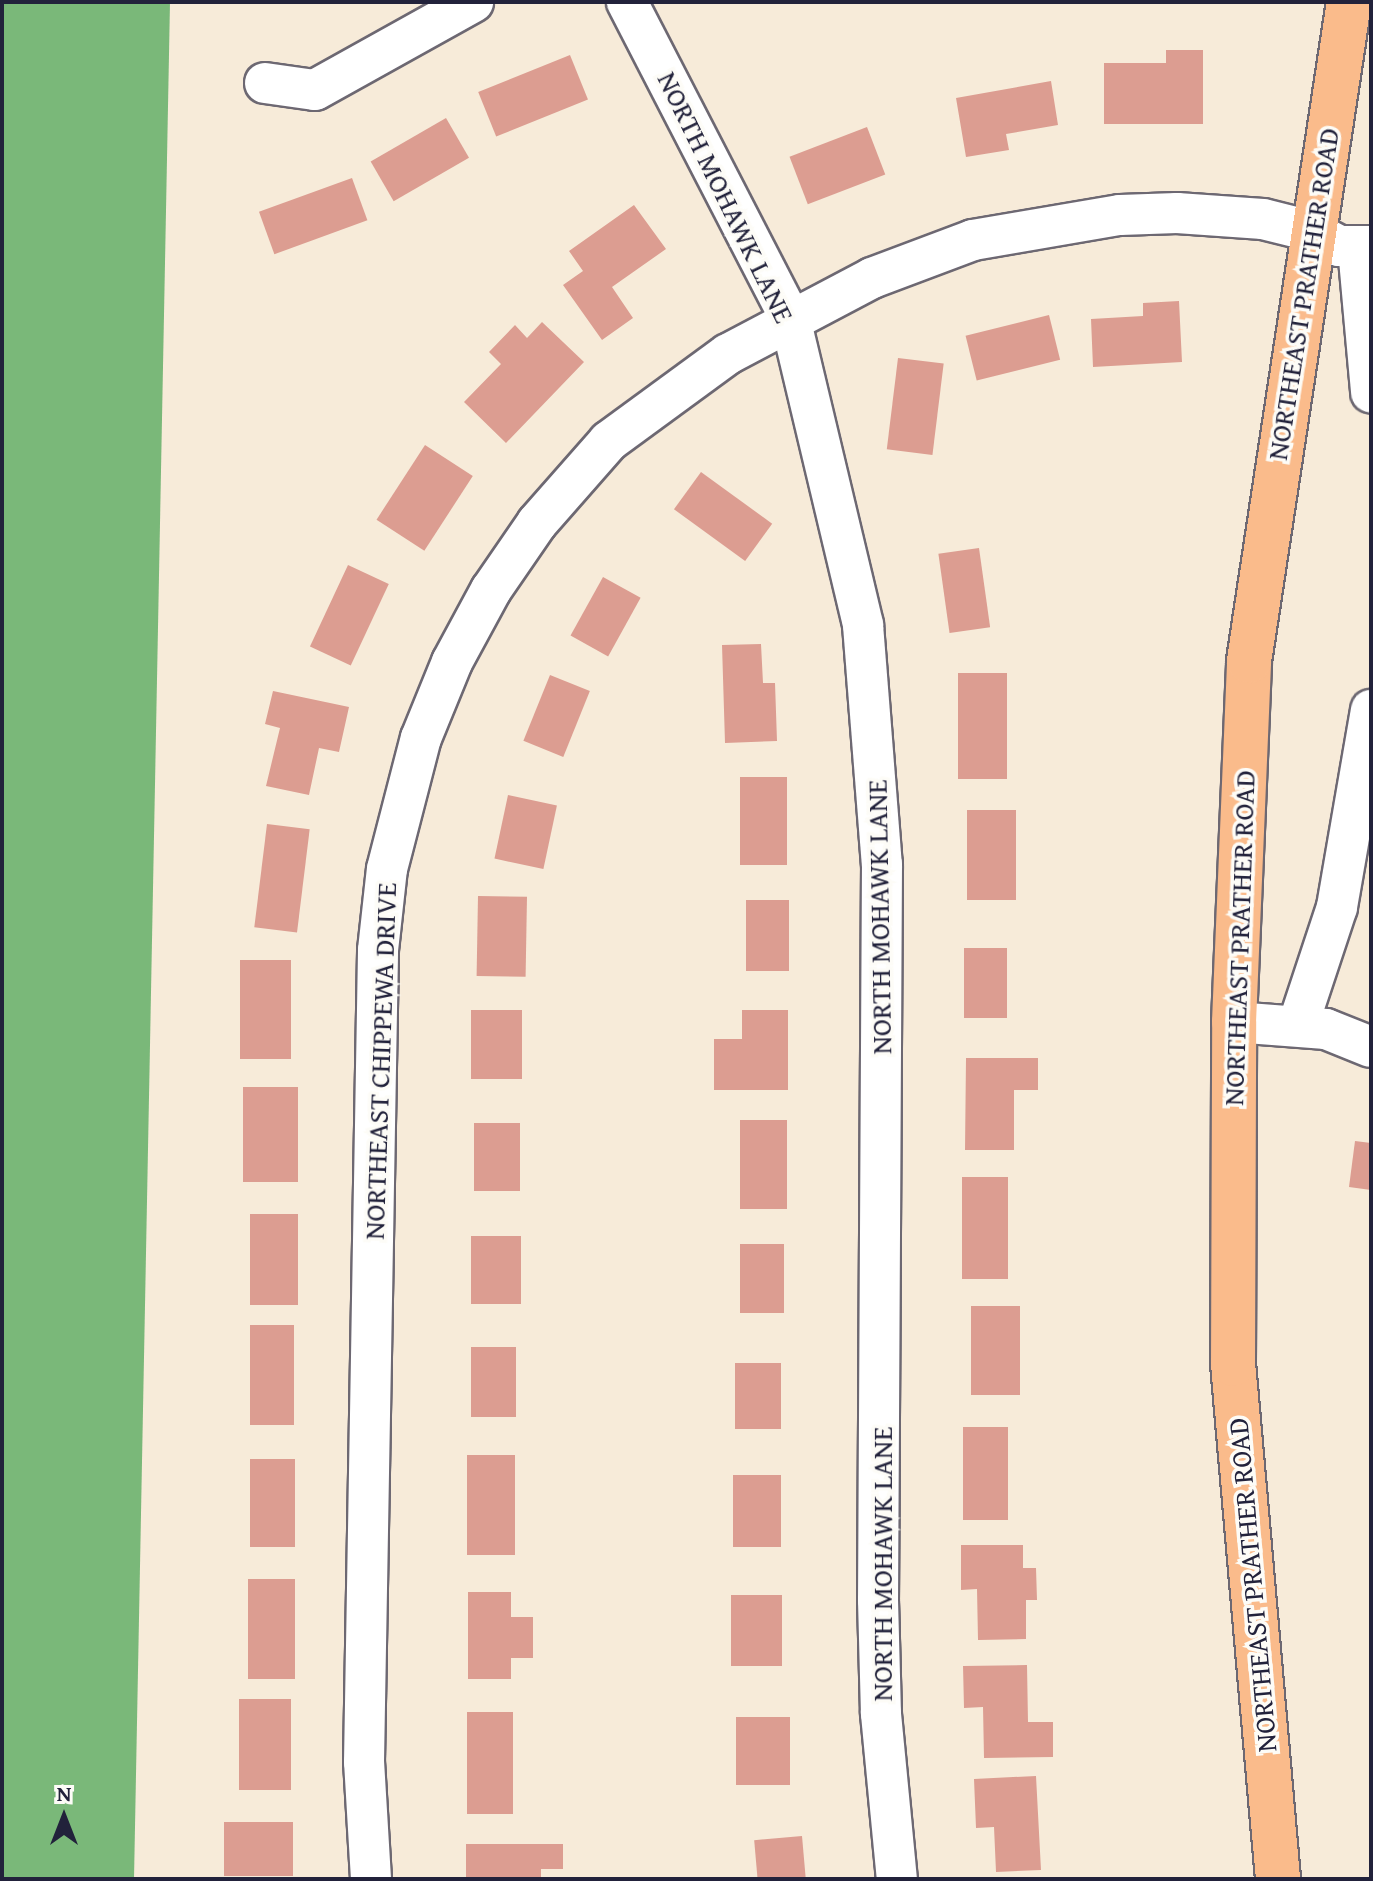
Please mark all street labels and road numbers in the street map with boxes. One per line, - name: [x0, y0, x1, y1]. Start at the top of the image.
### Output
- street label: NORTH MOHAWK LANE: [651, 66, 801, 328]
- street label: NORTHEAST PRATHER ROAD: [1260, 126, 1346, 462]
- street label: NORTHEAST PRATHER ROAD: [1216, 770, 1262, 1106]
- street label: NORTH MOHAWK LANE: [860, 779, 898, 1055]
- street label: NORTHEAST CHIPPEWA DRIVE: [357, 882, 403, 1240]
- street label: NORTHEAST PRATHER ROAD: [1221, 1416, 1283, 1754]
- street label: NORTH MOHAWK LANE: [865, 1427, 899, 1701]

